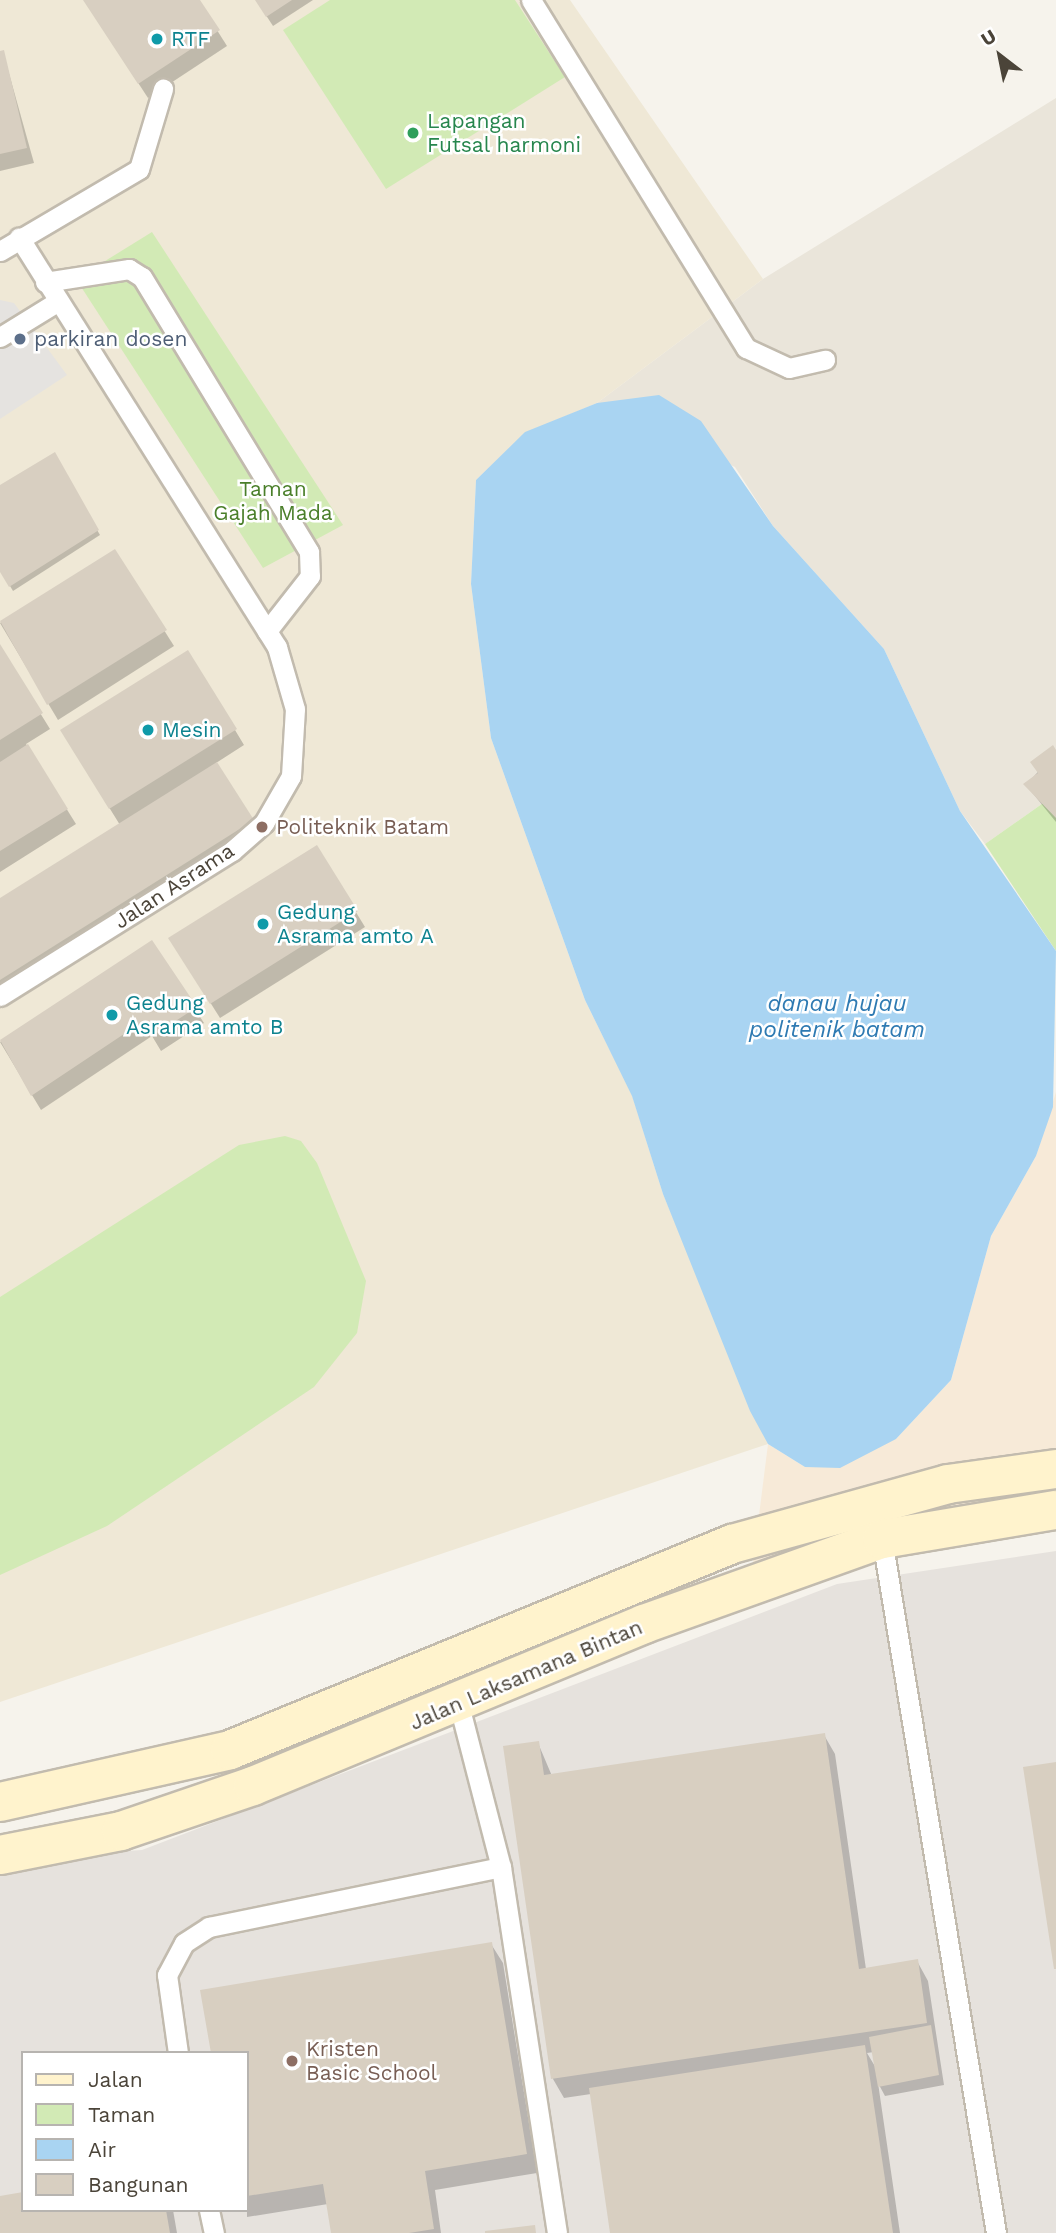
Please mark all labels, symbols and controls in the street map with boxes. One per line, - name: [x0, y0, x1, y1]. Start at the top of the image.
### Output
- north arrow: [965, 21, 1035, 91]
- text: U: [977, 24, 1000, 51]
- place label: RTF: [171, 26, 210, 52]
- marker: RTF: [149, 31, 165, 47]
- place label: Lapangan Futsal harmoni: [427, 108, 582, 158]
- marker: Lapangan Futsal harmoni: [405, 125, 421, 141]
- place label: parkiran dosen: [34, 326, 187, 352]
- marker: parkiran dosen: [12, 331, 28, 347]
- park label: Taman Gajah Mada: [213, 476, 333, 526]
- place label: Mesin: [162, 717, 222, 743]
- marker: Mesin: [140, 722, 156, 738]
- place label: Politeknik Batam: [276, 814, 450, 840]
- marker: Politeknik Batam: [254, 819, 270, 835]
- street label: Jalan Asrama: [109, 838, 239, 934]
- place label: Gedung Asrama amto A: [277, 899, 435, 949]
- marker: Gedung Asrama amto A: [255, 916, 271, 932]
- place label: Gedung Asrama amto B: [126, 990, 284, 1040]
- water label: danau hujau politenik batam: [749, 990, 925, 1044]
- marker: Gedung Asrama amto B: [104, 1007, 120, 1023]
- street label: Jalan Laksamana Bintan: [406, 1614, 646, 1736]
- place label: Kristen Basic School: [306, 2036, 437, 2086]
- legend: [21, 2051, 248, 2212]
- marker: Kristen Basic School: [284, 2053, 300, 2069]
- text: Jalan: [88, 2067, 143, 2092]
- text: Taman: [88, 2102, 155, 2127]
- text: Air: [88, 2137, 116, 2162]
- text: Bangunan: [88, 2172, 189, 2197]

